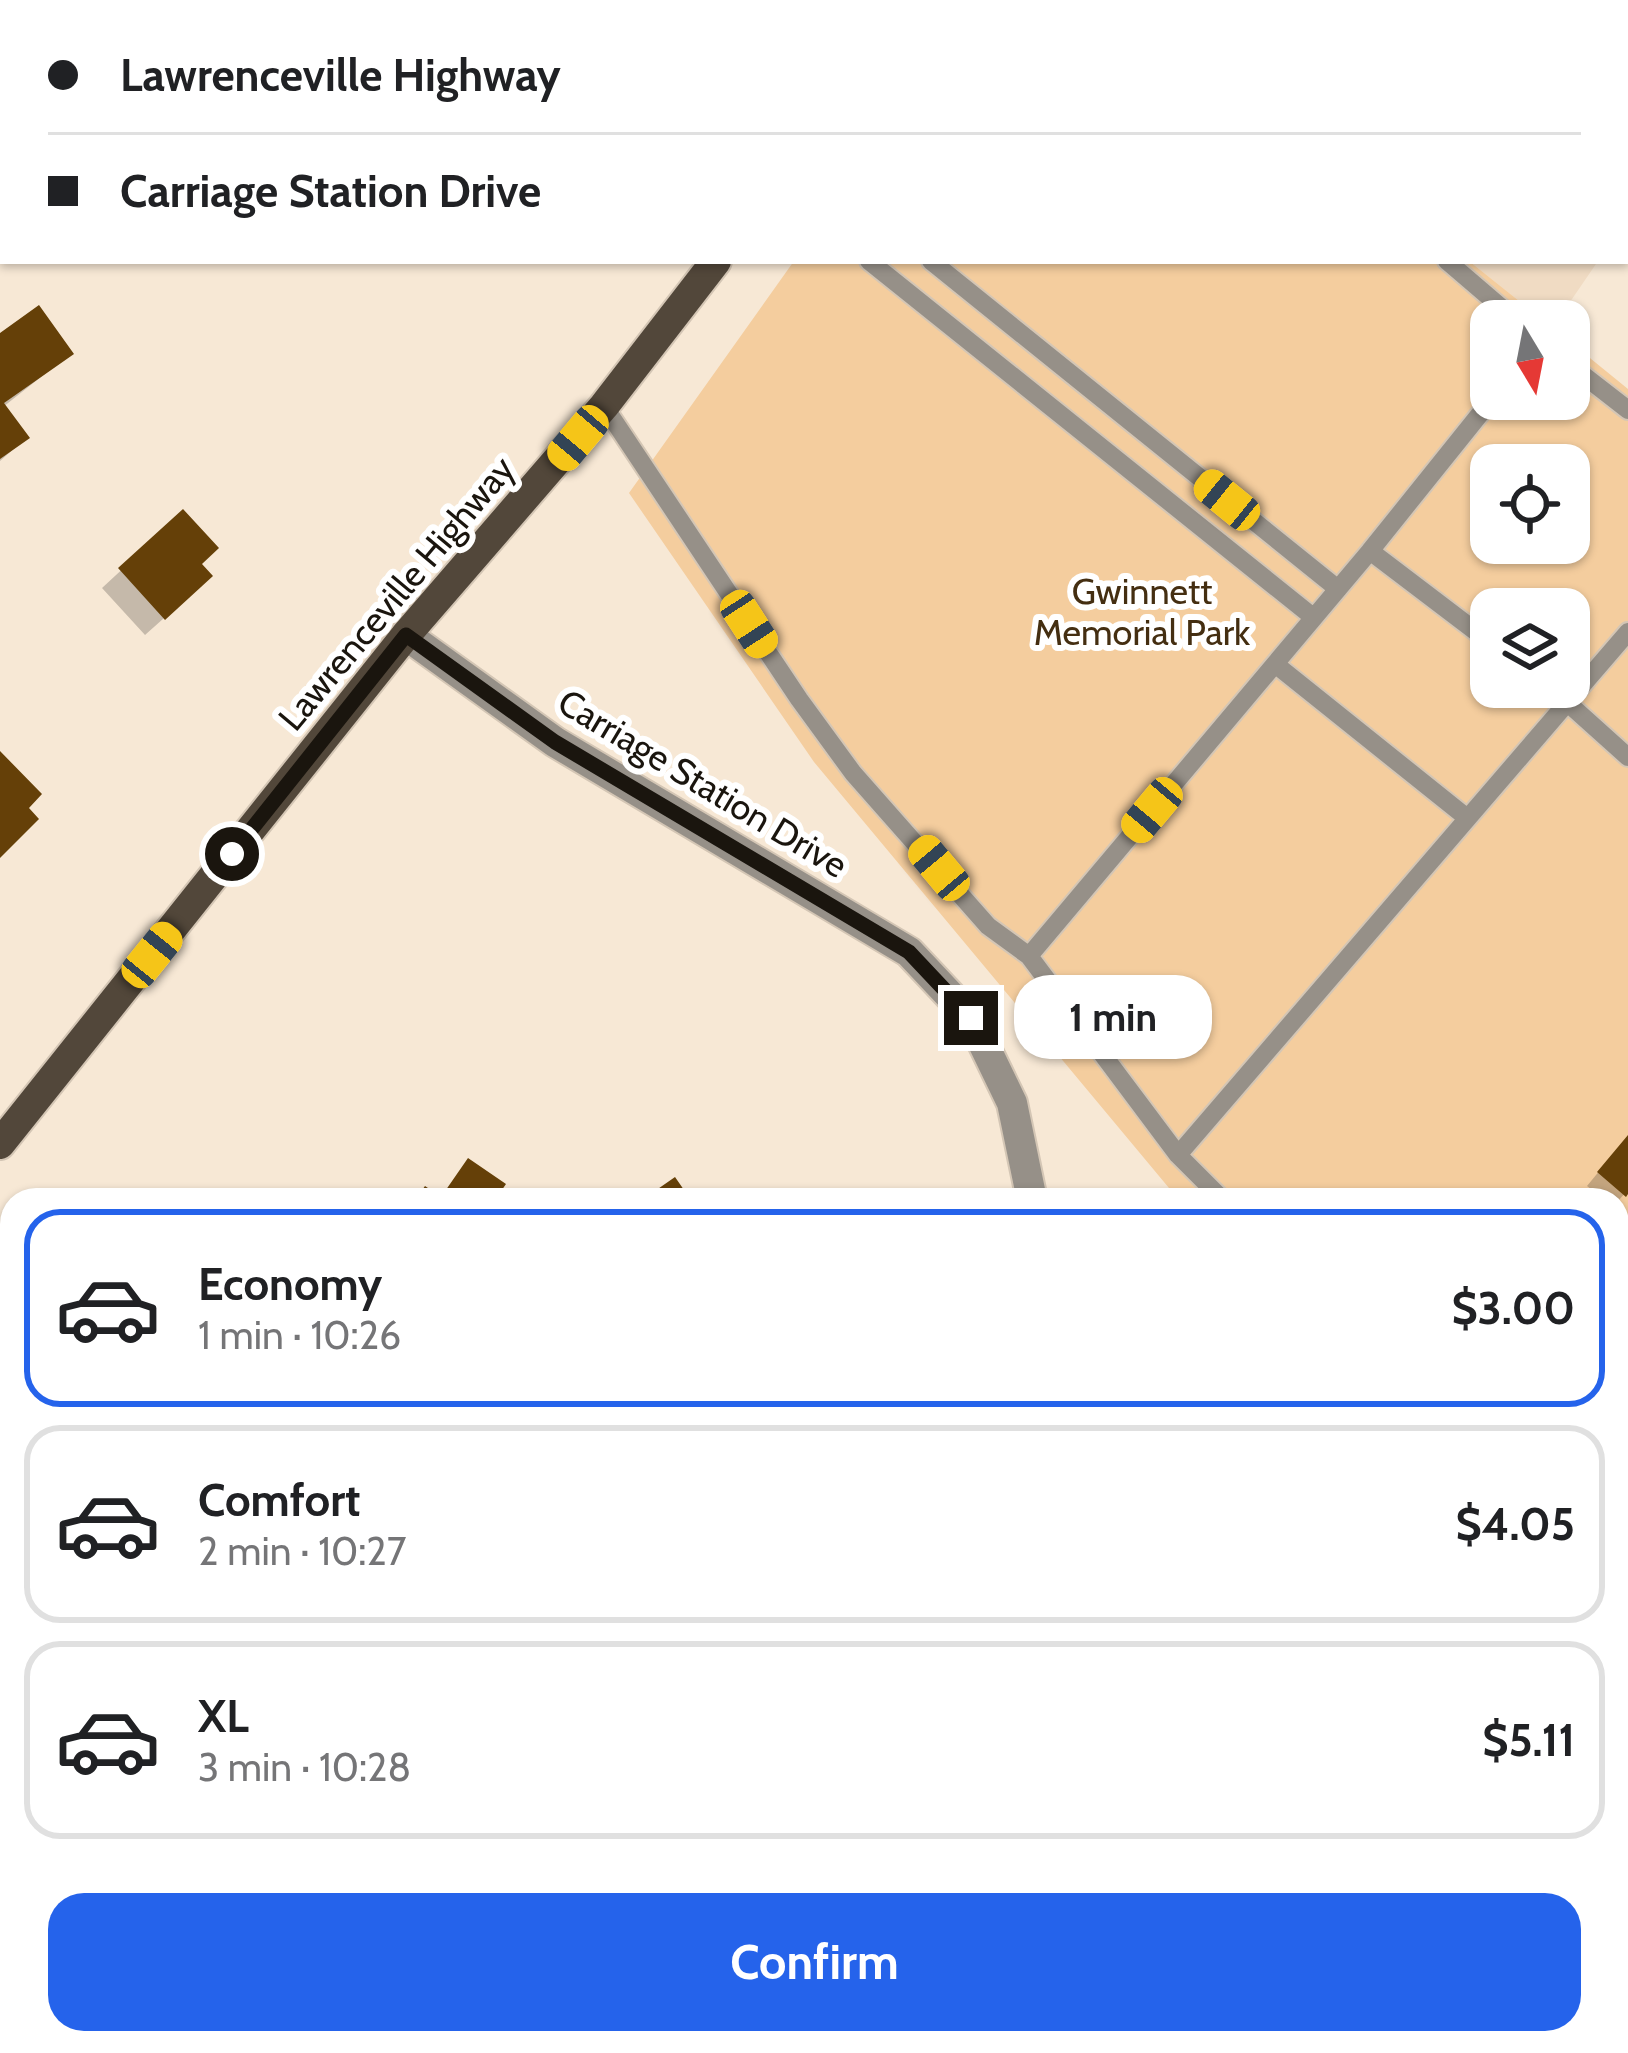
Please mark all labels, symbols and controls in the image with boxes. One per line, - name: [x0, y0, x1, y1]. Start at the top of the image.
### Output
- text: Lawrenceville Highway: [120, 48, 561, 102]
- text: Carriage Station Drive: [120, 164, 541, 218]
- north arrow: [1470, 300, 1590, 420]
- map controls: [1470, 300, 1590, 708]
- car: [541, 399, 615, 477]
- button: locate: [1470, 444, 1590, 564]
- street label: Lawrenceville Highway: [269, 447, 523, 739]
- car: [1188, 463, 1266, 537]
- park label: Gwinnett Memorial Park: [1034, 569, 1251, 654]
- car: [714, 584, 784, 664]
- button: layers: [1470, 588, 1590, 708]
- street label: Carriage Station Drive: [550, 679, 856, 887]
- car: [1115, 771, 1189, 849]
- route start: [205, 827, 259, 881]
- car: [902, 829, 976, 907]
- car: [115, 916, 189, 994]
- callout: 1 min: [1013, 976, 1211, 1060]
- route end: [944, 991, 998, 1045]
- text: 1 min: [1069, 993, 1157, 1041]
- icon: car: [54, 1254, 162, 1362]
- text: Economy: [198, 1257, 382, 1311]
- text: $3.00: [1452, 1281, 1575, 1335]
- text: 1 min · 10:26: [198, 1311, 401, 1359]
- icon: car: [54, 1470, 162, 1578]
- text: Comfort: [198, 1473, 361, 1527]
- text: $4.05: [1455, 1497, 1575, 1551]
- text: 2 min · 10:27: [198, 1527, 406, 1575]
- icon: car: [54, 1686, 162, 1794]
- text: XL: [198, 1689, 249, 1743]
- text: $5.11: [1482, 1713, 1575, 1767]
- text: 3 min · 10:28: [198, 1743, 411, 1791]
- button: Confirm: [48, 1893, 1581, 2031]

